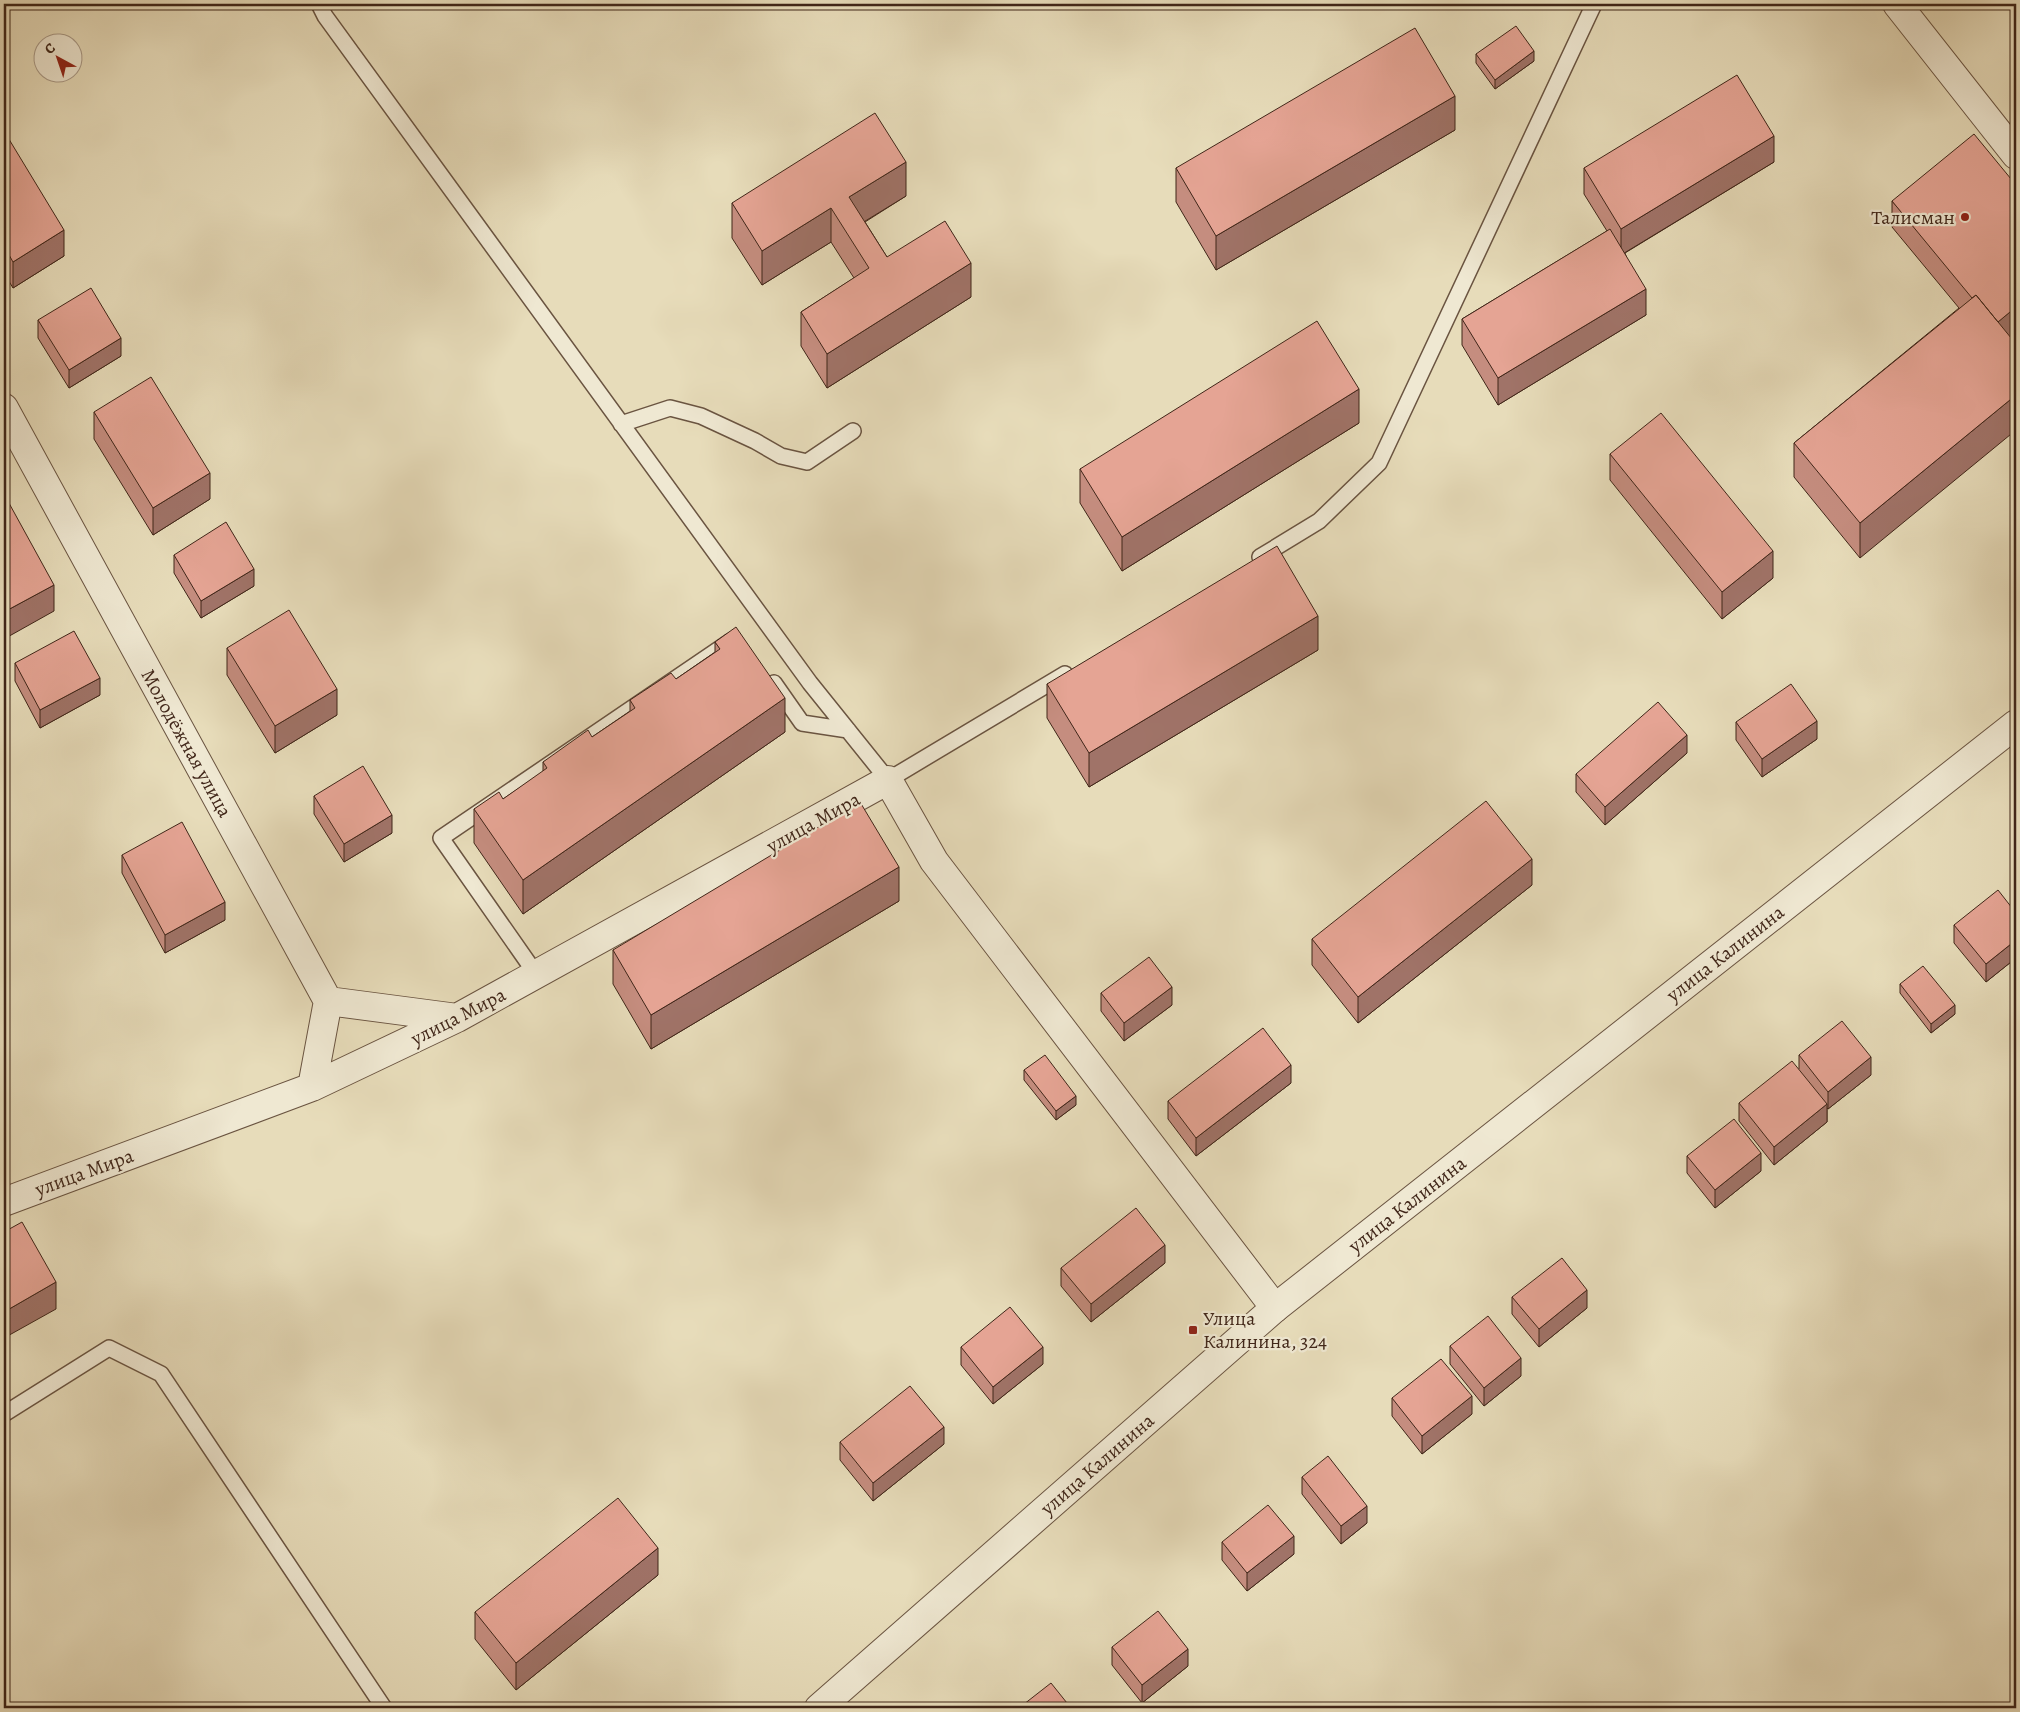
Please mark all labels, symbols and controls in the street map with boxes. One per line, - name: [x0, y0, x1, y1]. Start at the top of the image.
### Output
- north arrow: [32, 32, 82, 82]
- text: С: [41, 38, 60, 58]
- place label: Талисман: [1871, 204, 1955, 231]
- marker: Талисман: [1959, 211, 1971, 223]
- street label: Молодёжная улица: [135, 664, 239, 823]
- street label: улица Мира: [761, 785, 866, 860]
- street label: улица Калинина: [1660, 898, 1790, 1009]
- street label: улица Мира: [405, 981, 511, 1052]
- street label: улица Мира: [30, 1142, 138, 1203]
- street label: улица Калинина: [1342, 1149, 1472, 1260]
- place label: Улица Калинина, 324: [1203, 1305, 1327, 1355]
- marker: Улица Калинина, 324: [1187, 1324, 1199, 1336]
- street label: улица Калинина: [1034, 1407, 1161, 1522]

